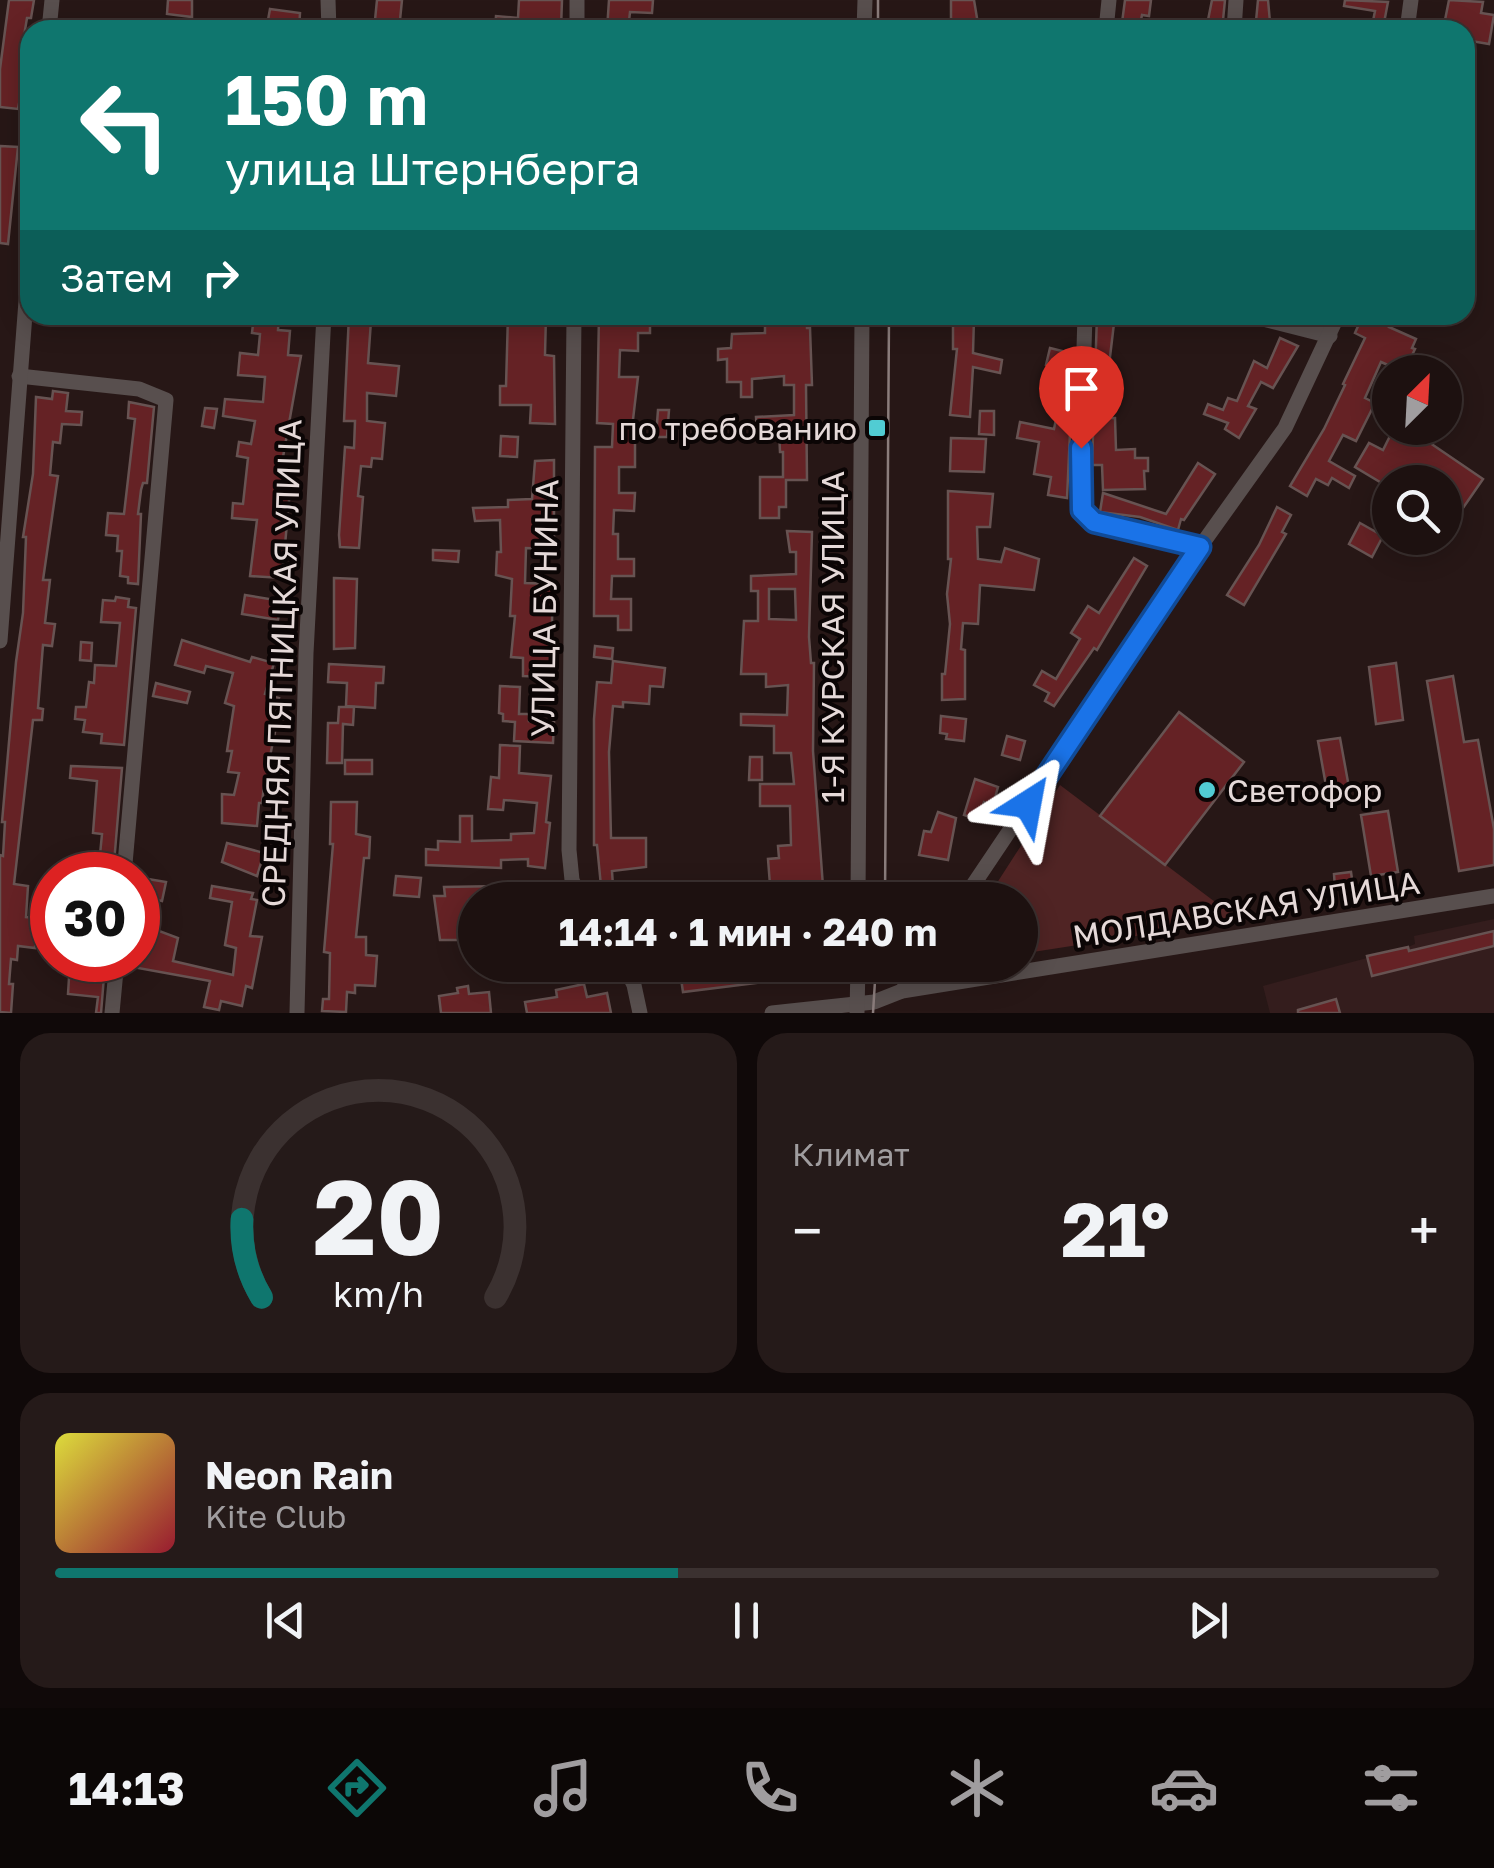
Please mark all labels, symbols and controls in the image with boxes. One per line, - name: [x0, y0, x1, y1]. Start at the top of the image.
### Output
- text: 150 m: [225, 56, 428, 140]
- icon: left: [60, 60, 190, 190]
- text: улица Штернберга: [225, 141, 640, 195]
- icon: right: [193, 250, 248, 305]
- text: Затем: [60, 255, 173, 300]
- pin: [1039, 346, 1124, 449]
- north arrow: [1372, 355, 1462, 445]
- map controls: [1372, 355, 1462, 555]
- icon: arrive: [1054, 361, 1109, 416]
- place label: по требованию: [618, 409, 857, 447]
- marker: по требованию: [866, 417, 888, 439]
- street label: СРЕДНЯЯ ПЯТНИЦКАЯ УЛИЦА: [253, 418, 309, 908]
- button: search: [1372, 465, 1462, 555]
- street label: 1-Я КУРСКАЯ УЛИЦА: [813, 471, 851, 803]
- street label: УЛИЦА БУНИНА: [523, 479, 565, 737]
- position arrow: [976, 752, 1080, 856]
- place label: Светофор: [1227, 771, 1382, 809]
- marker: Светофор: [1196, 779, 1218, 801]
- speed limit sign: 30: [30, 852, 160, 982]
- street label: МОЛДАВСКАЯ УЛИЦА: [1070, 863, 1422, 955]
- text: 14:14 · 1 мин · 240 m: [559, 909, 937, 954]
- text: Климат: [792, 1135, 910, 1173]
- text: 20: [313, 1153, 444, 1278]
- text: 21°: [1061, 1183, 1170, 1274]
- text: −: [792, 1197, 822, 1263]
- text: +: [1409, 1197, 1439, 1263]
- text: km/h: [333, 1272, 424, 1315]
- text: Neon Rain: [205, 1452, 393, 1497]
- text: Kite Club: [205, 1497, 346, 1535]
- icon: previous: [258, 1593, 313, 1648]
- icon: pause: [719, 1593, 774, 1648]
- icon: next: [1181, 1593, 1236, 1648]
- icon: directions: [322, 1753, 392, 1823]
- icon: music: [528, 1753, 598, 1823]
- icon: phone: [735, 1753, 805, 1823]
- icon: climate: [942, 1753, 1012, 1823]
- icon: car: [1149, 1753, 1219, 1823]
- icon: filters: [1356, 1753, 1426, 1823]
- text: 14:13: [68, 1761, 185, 1815]

